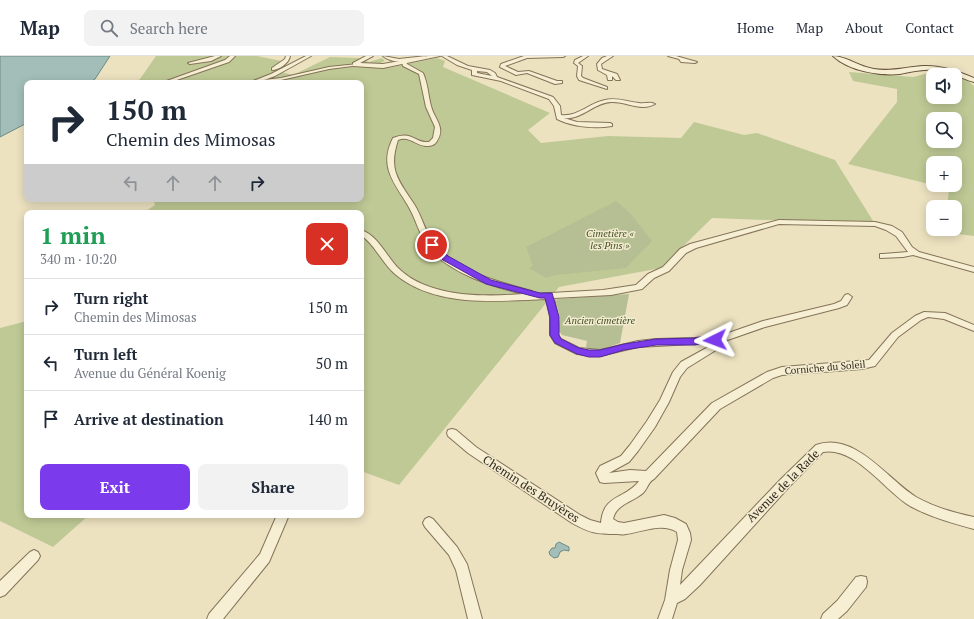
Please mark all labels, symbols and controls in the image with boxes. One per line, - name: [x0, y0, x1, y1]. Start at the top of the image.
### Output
- search box: [84, 10, 364, 46]
- text: Map: [20, 15, 60, 40]
- icon: search: [98, 17, 120, 39]
- text: Search here: [130, 18, 208, 38]
- text: Home: [737, 18, 774, 37]
- text: Map: [796, 18, 823, 37]
- text: About: [845, 18, 883, 37]
- text: Contact: [905, 18, 954, 37]
- map controls: [926, 68, 962, 236]
- button: sound: [926, 68, 962, 104]
- text: 150 m: [106, 91, 187, 128]
- icon: right: [40, 96, 92, 148]
- button: search: [926, 112, 962, 148]
- text: Chemin des Mimosas: [106, 127, 276, 151]
- button: +: [926, 156, 962, 192]
- icon: left: [120, 172, 142, 194]
- icon: ahead: [162, 172, 184, 194]
- icon: ahead: [204, 172, 226, 194]
- icon: right: [246, 172, 268, 194]
- button: −: [926, 200, 962, 236]
- text: 1 min: [40, 219, 106, 251]
- button: close: [306, 223, 348, 265]
- park label: Cimetière « les Pins »: [586, 227, 634, 252]
- pin: [415, 228, 449, 262]
- icon: arrive: [421, 234, 443, 256]
- text: 340 m · 10:20: [40, 250, 117, 268]
- text: Turn right: [74, 288, 149, 308]
- icon: right: [40, 296, 62, 318]
- text: 150 m: [307, 297, 348, 317]
- text: Chemin des Mimosas: [74, 308, 197, 326]
- park label: Ancien cimetière: [564, 314, 636, 327]
- position arrow: [694, 319, 736, 361]
- text: Turn left: [74, 344, 138, 364]
- icon: left: [40, 352, 62, 374]
- text: 50 m: [315, 353, 348, 373]
- street label: Corniche du Soleil: [784, 357, 866, 378]
- text: Avenue du Général Koenig: [74, 364, 226, 382]
- icon: arrive: [40, 408, 62, 430]
- text: Arrive at destination: [74, 409, 224, 429]
- text: 140 m: [307, 409, 348, 429]
- street label: Avenue de la Rade: [743, 446, 822, 525]
- street label: Chemin des Bruyères: [480, 452, 582, 525]
- button: Exit: [40, 464, 190, 510]
- button: Share: [198, 464, 348, 510]

